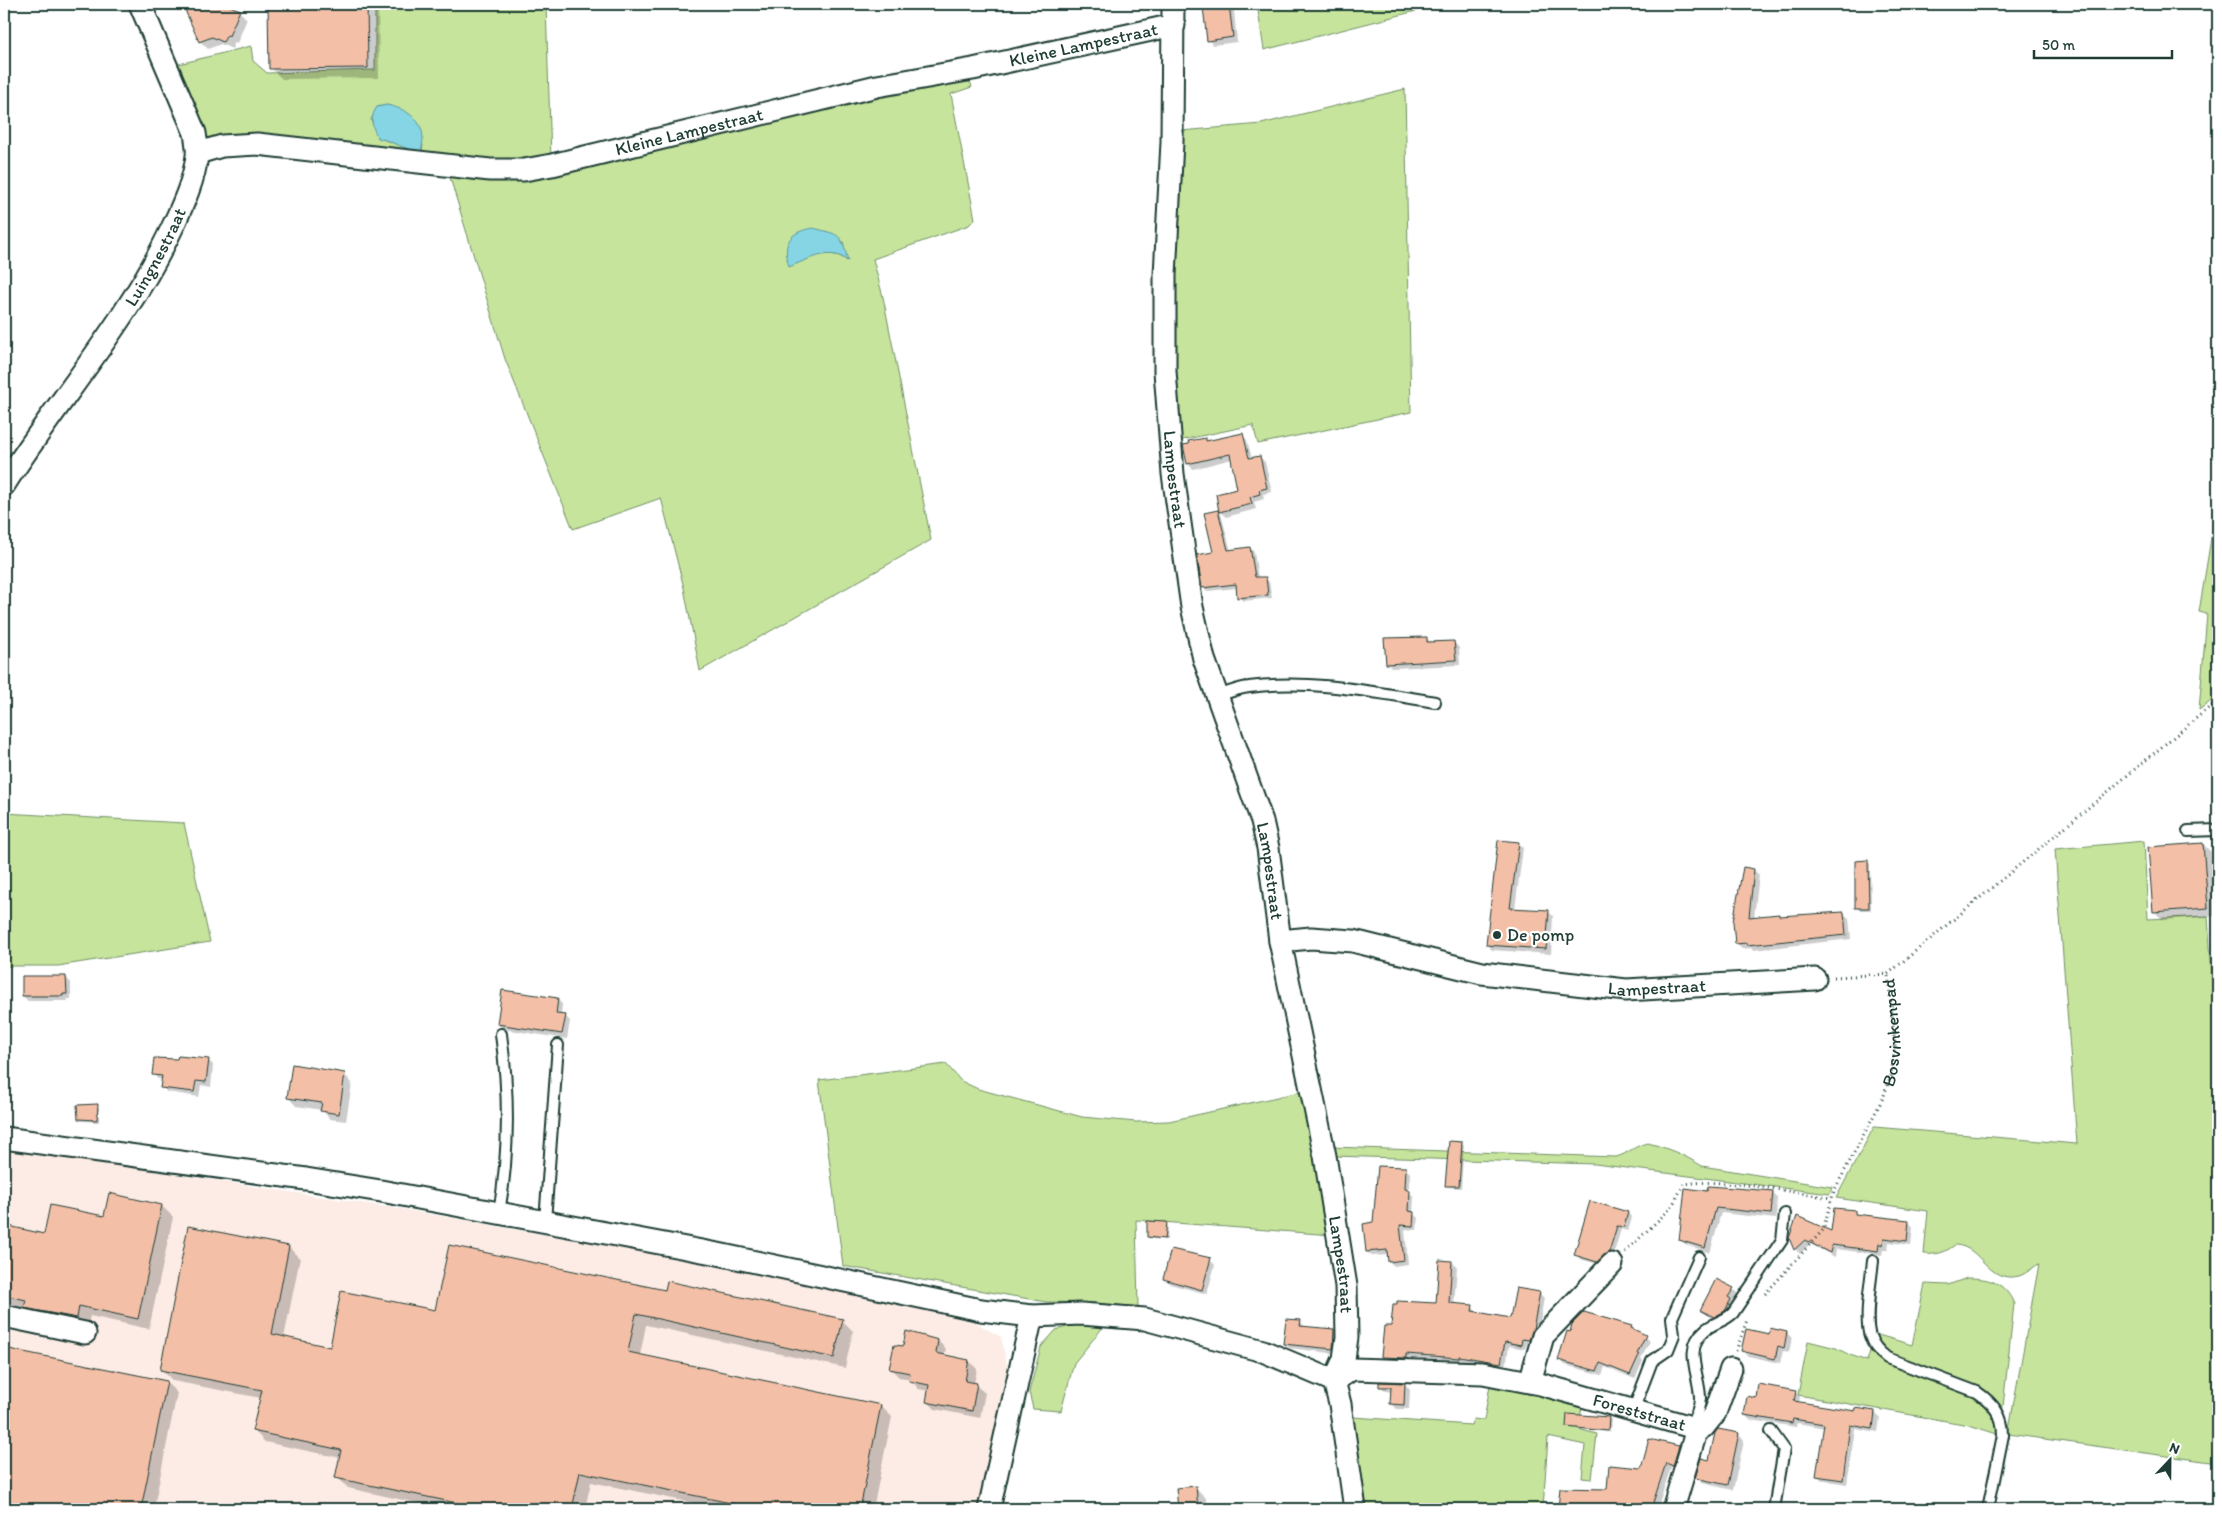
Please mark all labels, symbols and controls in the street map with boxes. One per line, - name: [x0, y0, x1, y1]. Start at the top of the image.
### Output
- street label: Kleine Lampestraat: [1007, 18, 1160, 72]
- scale bar: [2034, 28, 2172, 60]
- text: 50 m: [2042, 36, 2075, 54]
- street label: Kleine Lampestraat: [613, 103, 765, 160]
- street label: Luingnestraat: [120, 204, 191, 310]
- street label: Lampestraat: [1159, 430, 1192, 530]
- street label: Lampestraat: [1252, 820, 1288, 921]
- place label: De pomp: [1507, 924, 1574, 946]
- marker: De pomp: [1491, 929, 1503, 941]
- street label: Lampestraat: [1607, 974, 1707, 1001]
- street label: Bosvinkenpad: [1877, 978, 1906, 1090]
- street label: Lampestraat: [1324, 1214, 1358, 1314]
- street label: Foreststraat: [1590, 1389, 1689, 1436]
- north arrow: [2144, 1436, 2194, 1486]
- text: N: [2167, 1439, 2182, 1458]

